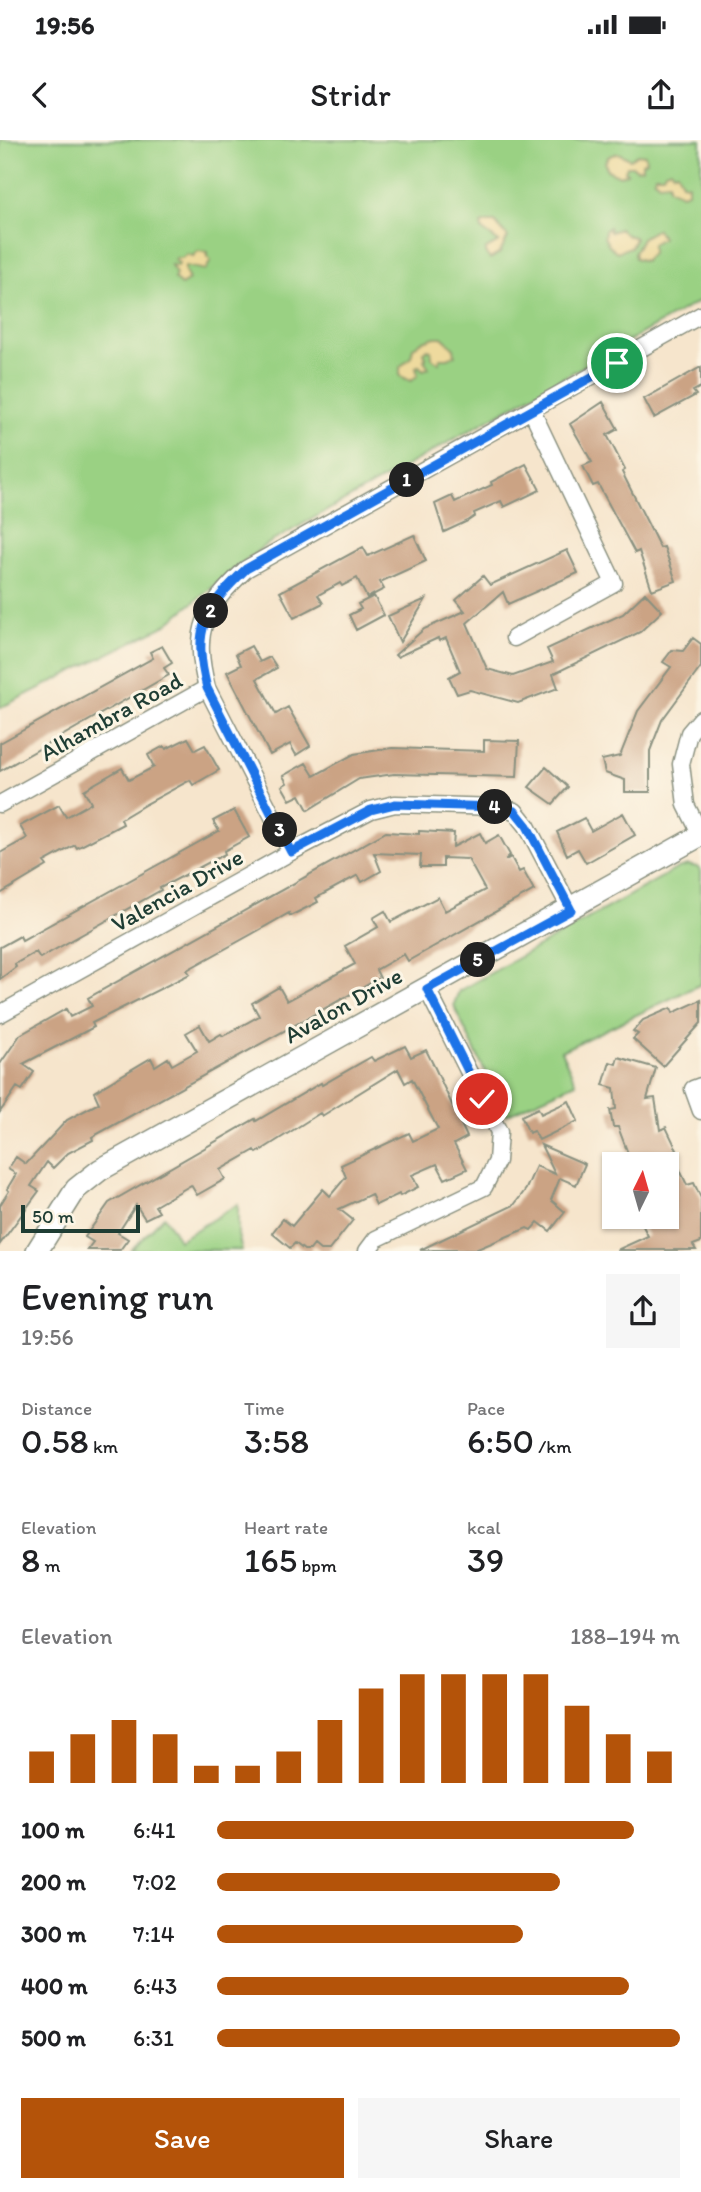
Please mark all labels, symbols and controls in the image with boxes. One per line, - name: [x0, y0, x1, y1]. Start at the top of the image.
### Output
- text: 19:56: [35, 9, 94, 41]
- icon: back: [21, 76, 59, 114]
- text: Stridr: [310, 76, 391, 114]
- icon: share: [642, 76, 680, 114]
- pin: [587, 333, 647, 393]
- icon: arrive: [598, 344, 636, 382]
- pin: 1: [390, 462, 424, 498]
- text: 1: [402, 468, 411, 491]
- pin: 2: [194, 594, 228, 629]
- text: 2: [206, 599, 216, 622]
- street label: Alhambra Road: [35, 665, 187, 767]
- pin: 4: [477, 790, 512, 824]
- text: 4: [489, 795, 500, 818]
- pin: 3: [262, 812, 298, 848]
- text: 3: [274, 818, 285, 841]
- street label: Valencia Drive: [106, 842, 248, 938]
- pin: 5: [461, 942, 496, 978]
- text: 5: [473, 948, 482, 971]
- street label: Avalon Drive: [279, 961, 407, 1049]
- pin: [452, 1069, 512, 1129]
- icon: check: [463, 1080, 501, 1118]
- north arrow: [602, 1152, 679, 1228]
- map controls: [602, 1152, 679, 1229]
- scale bar: [21, 1202, 140, 1233]
- text: 50 m: [32, 1205, 74, 1228]
- text: Evening run: [21, 1274, 214, 1320]
- button: share: [606, 1274, 680, 1348]
- text: 19:56: [21, 1323, 74, 1351]
- text: Distance: [21, 1397, 92, 1420]
- text: Time: [244, 1397, 285, 1420]
- text: Pace: [467, 1397, 505, 1420]
- text: 0.58: [21, 1420, 89, 1462]
- text: 3:58: [244, 1420, 309, 1462]
- text: 6:50: [467, 1420, 534, 1462]
- text: km: [89, 1435, 118, 1458]
- text: /km: [534, 1435, 571, 1458]
- text: Elevation: [21, 1516, 97, 1539]
- text: Heart rate: [244, 1516, 328, 1539]
- text: kcal: [467, 1516, 501, 1539]
- text: 8: [21, 1539, 40, 1581]
- text: 165: [244, 1539, 297, 1581]
- text: 39: [467, 1539, 504, 1581]
- text: m: [40, 1554, 60, 1577]
- text: bpm: [297, 1554, 337, 1577]
- text: Elevation: [21, 1622, 112, 1650]
- text: 188–194 m: [570, 1622, 680, 1650]
- text: 100 m: [21, 1816, 85, 1844]
- text: 6:41: [133, 1816, 175, 1844]
- text: 200 m: [21, 1868, 86, 1896]
- text: 7:02: [133, 1868, 176, 1896]
- text: 300 m: [21, 1920, 86, 1948]
- text: 7:14: [133, 1920, 175, 1948]
- text: 400 m: [21, 1972, 88, 2000]
- text: 6:43: [133, 1972, 177, 2000]
- text: 500 m: [21, 2024, 86, 2052]
- text: 6:31: [133, 2024, 174, 2052]
- button: Save: [21, 2098, 344, 2178]
- button: Share: [358, 2098, 680, 2178]

